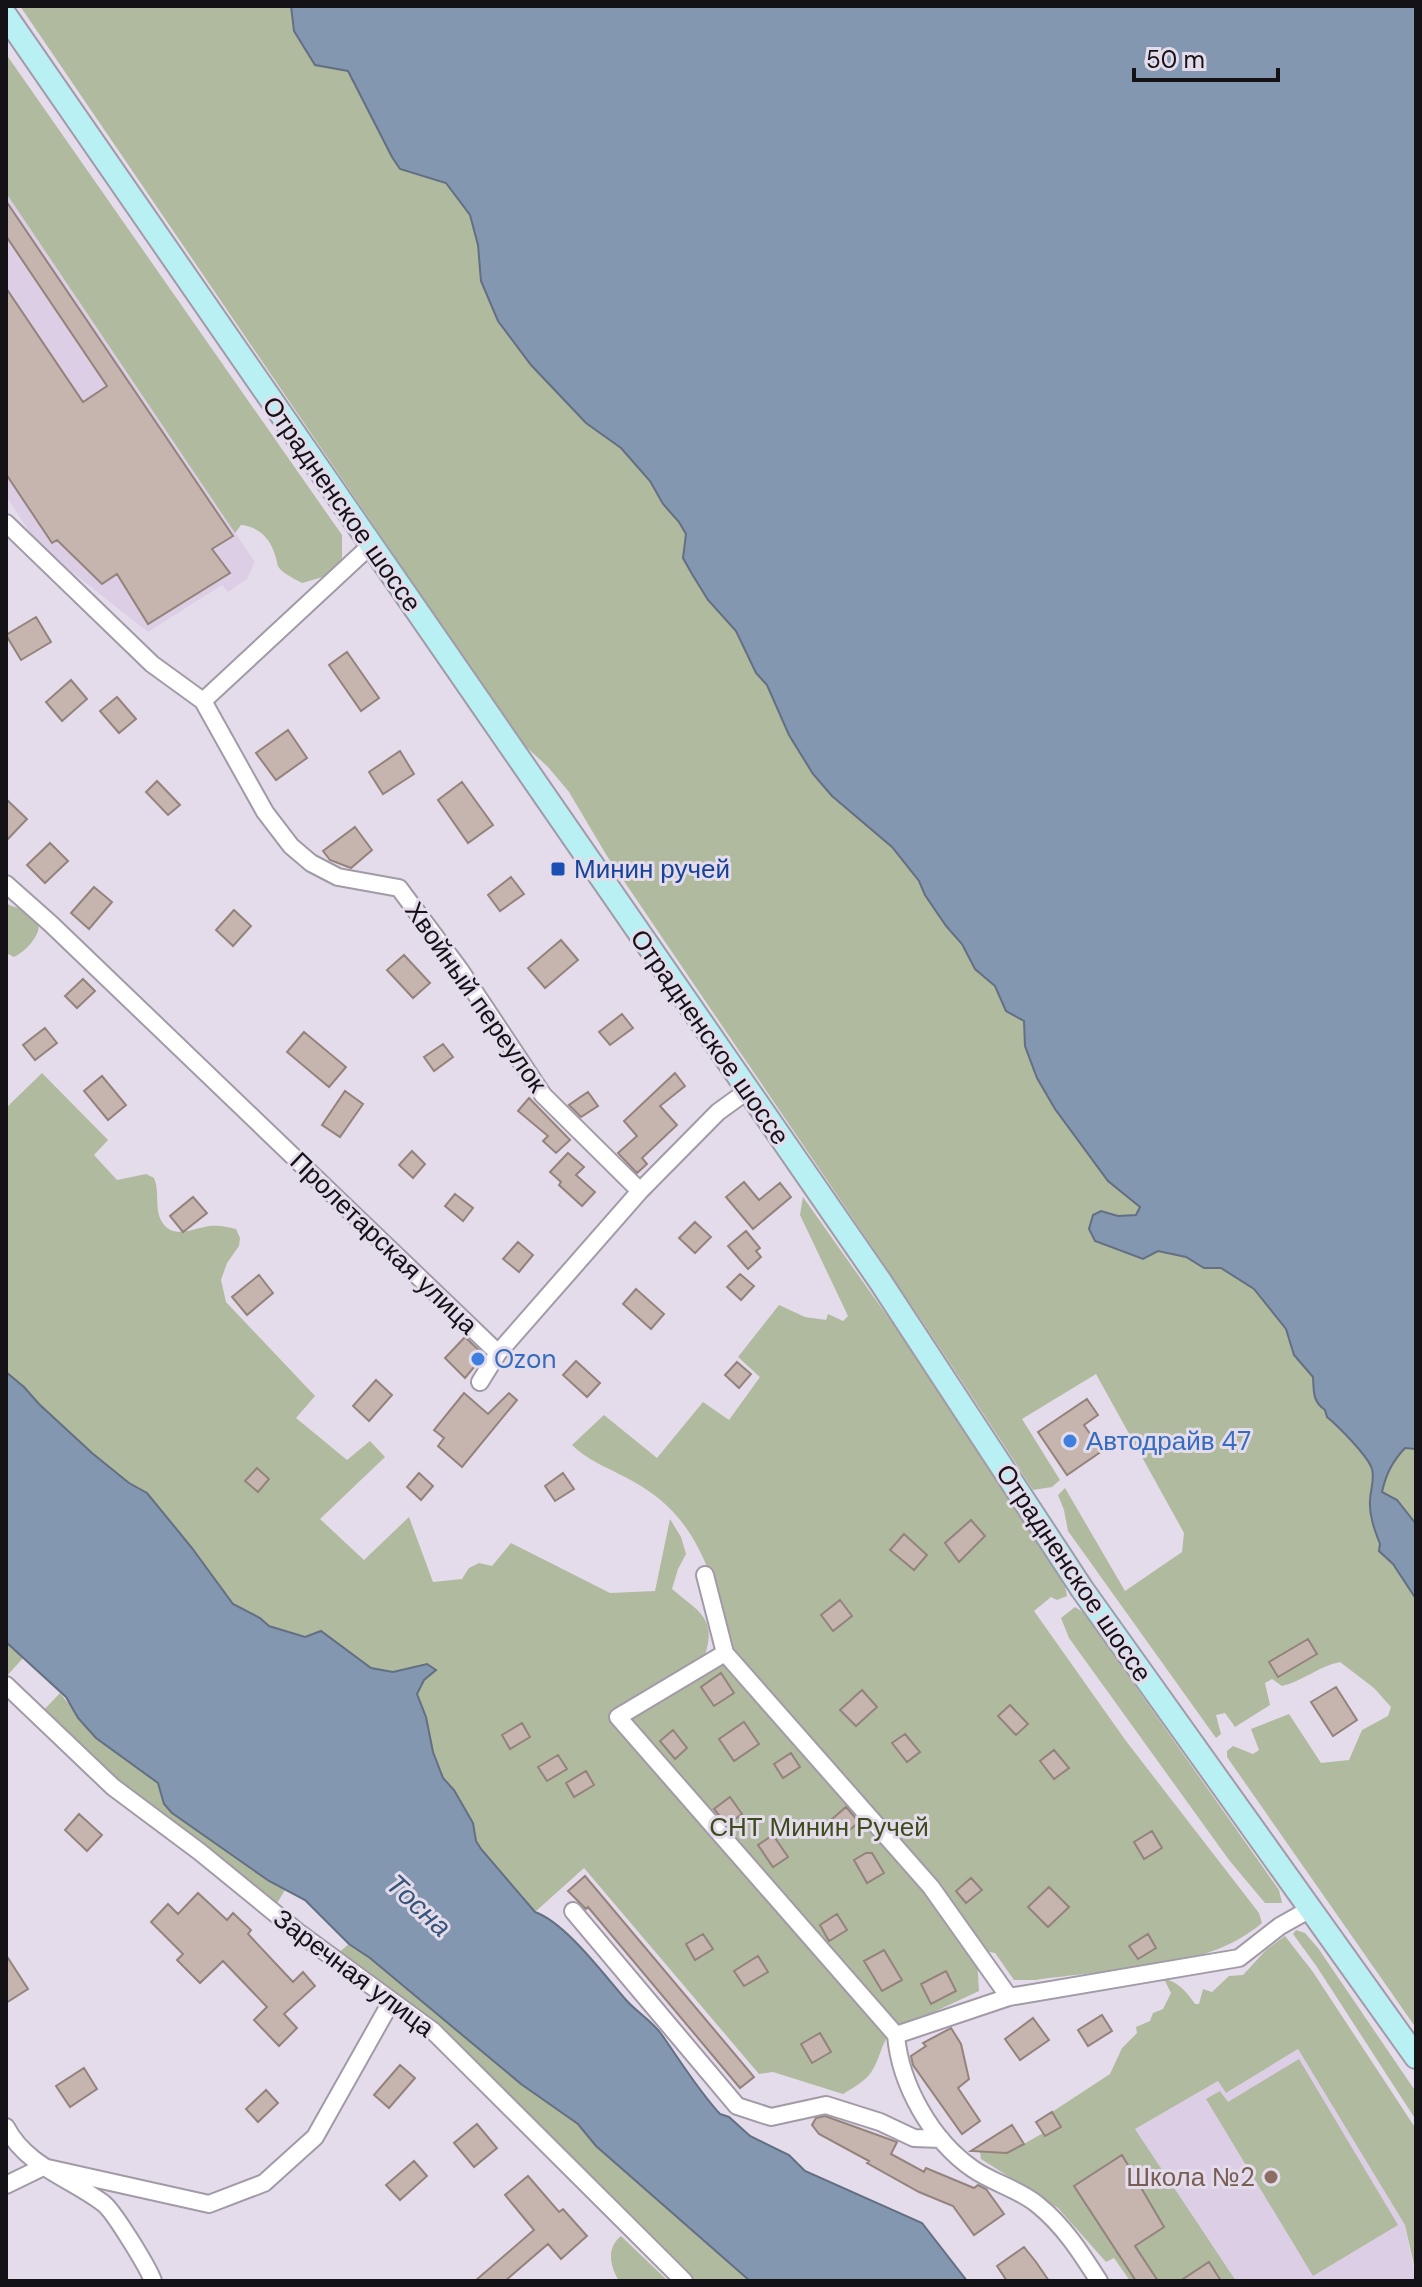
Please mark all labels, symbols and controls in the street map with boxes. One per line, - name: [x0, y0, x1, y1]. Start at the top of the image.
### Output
- scale bar: [1134, 32, 1278, 82]
- text: 50 m: [1146, 44, 1205, 75]
- street label: Отрадненское шоссе: [255, 390, 429, 618]
- place label: Минин ручей: [574, 852, 730, 886]
- marker: Минин ручей: [549, 860, 567, 878]
- street label: Хвойный переулок: [397, 895, 555, 1100]
- street label: Отрадненское шоссе: [623, 923, 797, 1151]
- street label: Пролетарская улица: [283, 1145, 485, 1342]
- place label: Ozon: [494, 1342, 556, 1376]
- marker: Ozon: [469, 1350, 487, 1368]
- place label: Автодрайв 47: [1086, 1424, 1251, 1458]
- marker: Автодрайв 47: [1061, 1432, 1079, 1450]
- street label: Отрадненское шоссе: [988, 1458, 1160, 1688]
- park label: СНТ Минин Ручей: [709, 1810, 929, 1844]
- water label: Тосна: [378, 1866, 459, 1945]
- street label: Заречная улица: [267, 1901, 442, 2045]
- place label: Школа №2: [1126, 2160, 1255, 2194]
- marker: Школа №2: [1262, 2168, 1280, 2186]

